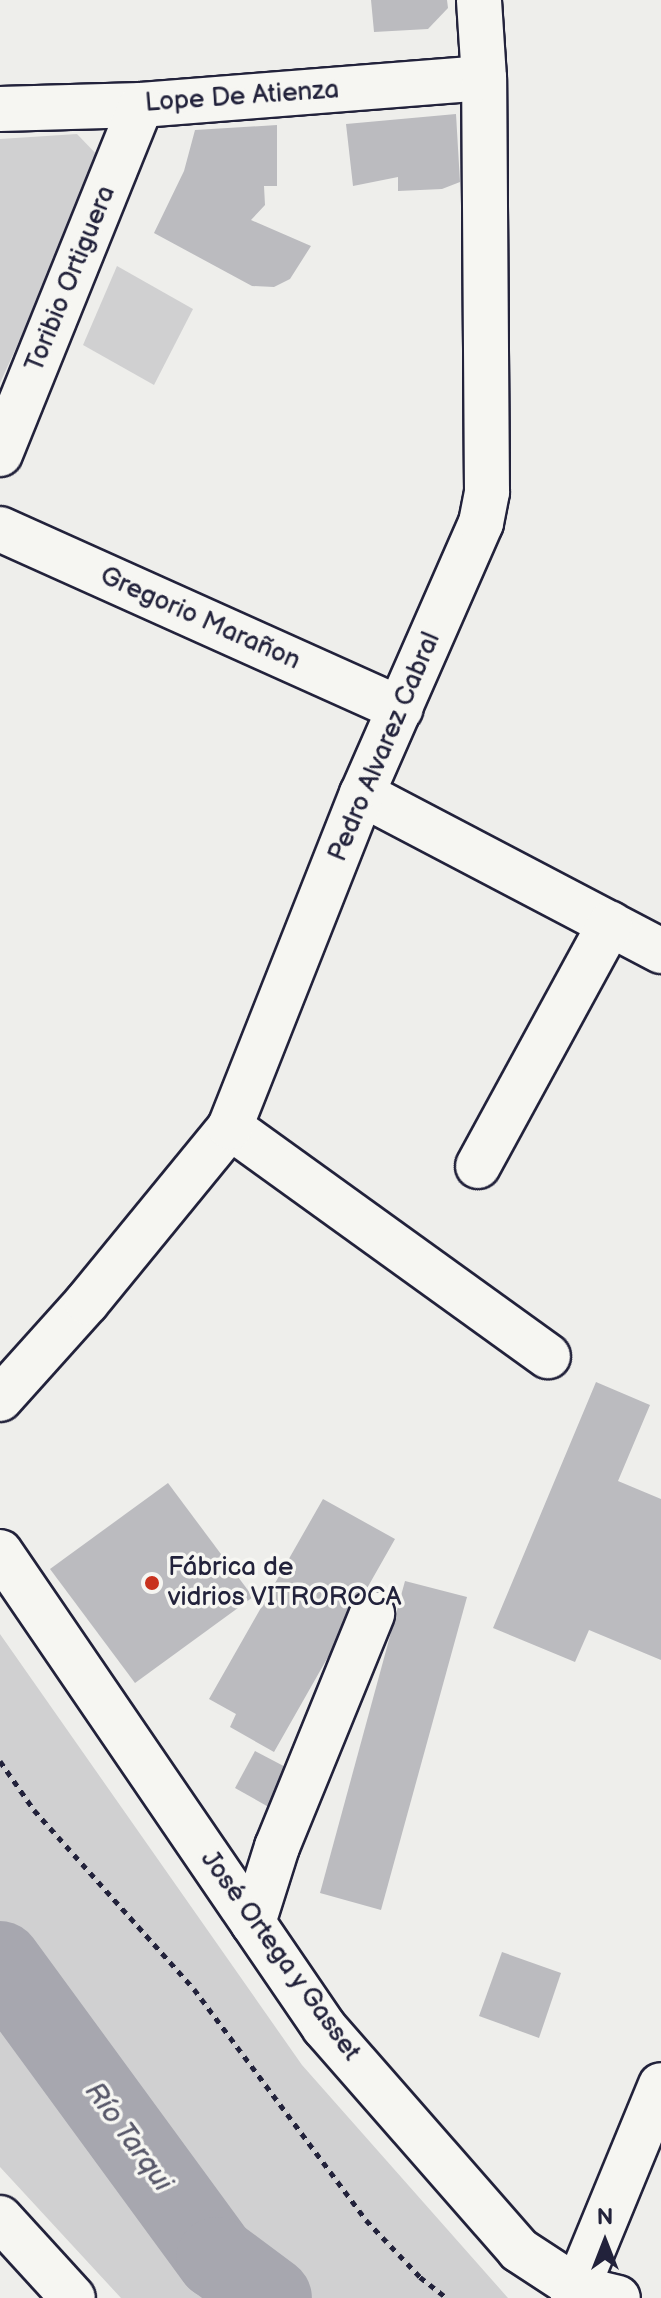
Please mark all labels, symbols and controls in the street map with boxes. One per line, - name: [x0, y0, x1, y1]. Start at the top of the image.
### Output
- street label: Lope De Atienza: [144, 75, 340, 119]
- street label: Toribio Ortiguera: [20, 182, 122, 376]
- street label: Gregorio Marañon: [95, 561, 305, 677]
- street label: Pedro Alvarez Cabral: [323, 628, 447, 866]
- place label: Fábrica de vidrios VITROROCA: [168, 1552, 402, 1614]
- marker: Fábrica de vidrios VITROROCA: [143, 1574, 161, 1592]
- street label: José Ortega y Gasset: [193, 1844, 367, 2068]
- water label: Río Tarqui: [77, 2076, 179, 2198]
- north arrow: [565, 2202, 645, 2282]
- text: N: [597, 2204, 613, 2231]

